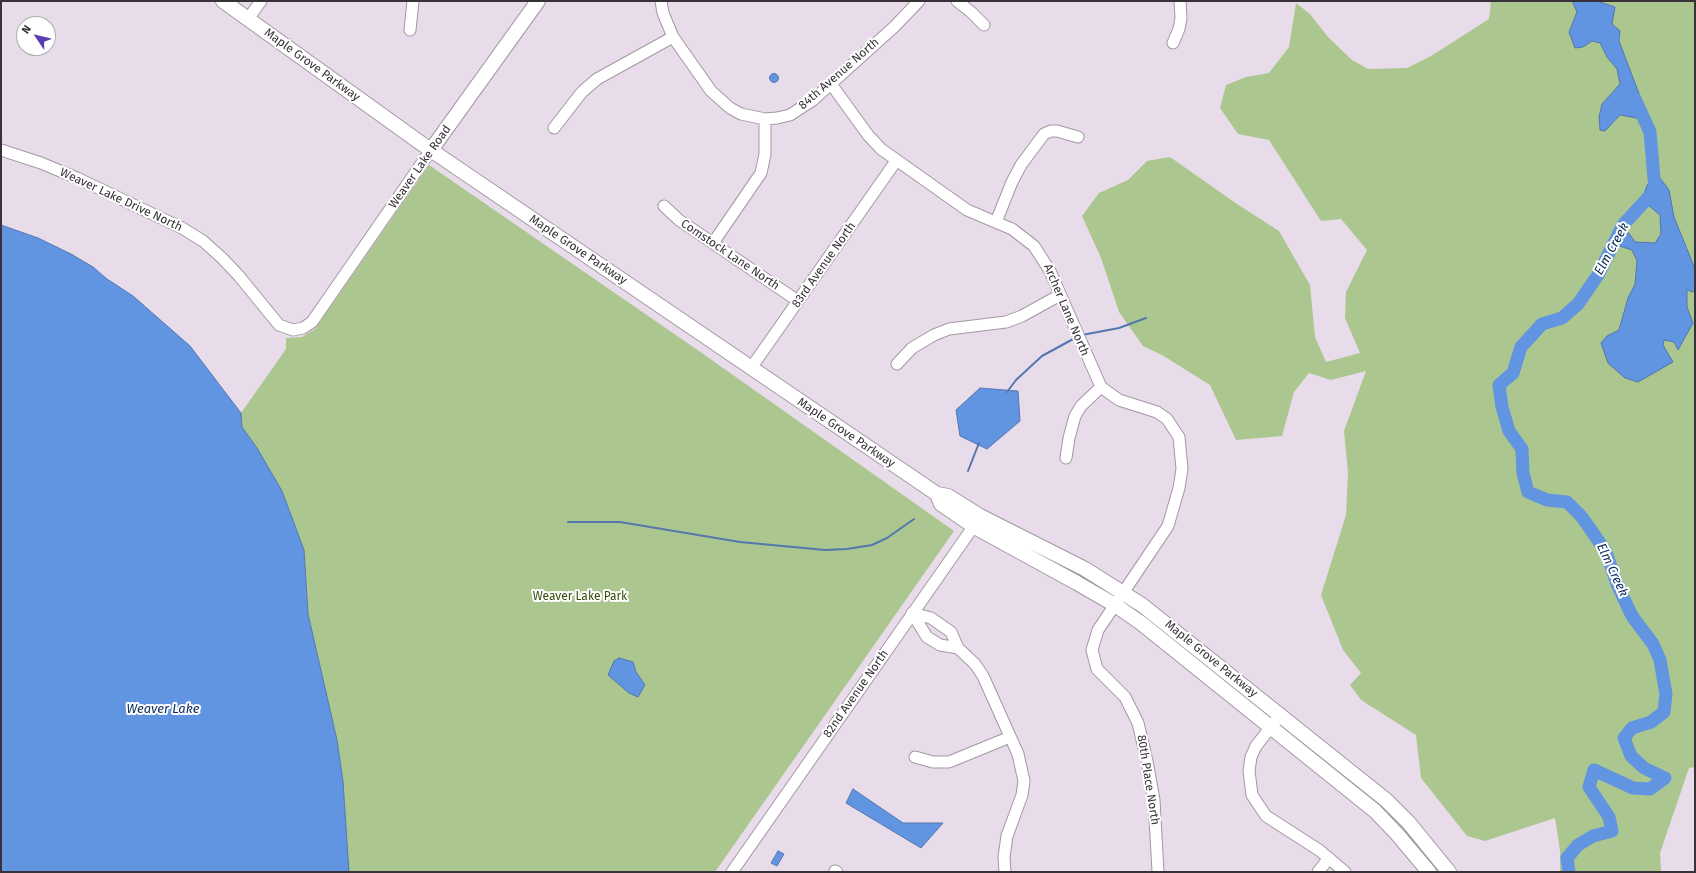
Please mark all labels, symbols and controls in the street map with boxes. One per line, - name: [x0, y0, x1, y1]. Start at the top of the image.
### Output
- north arrow: [16, 16, 56, 56]
- text: N: [19, 23, 34, 36]
- street label: Maple Grove Parkway: [261, 25, 363, 105]
- street label: 84th Avenue North: [796, 35, 882, 113]
- street label: Weaver Lake Road: [386, 122, 454, 212]
- street label: Weaver Lake Drive North: [57, 165, 185, 235]
- street label: Maple Grove Parkway: [526, 212, 630, 288]
- street label: Comstock Lane North: [678, 217, 782, 293]
- street label: 83rd Avenue North: [789, 219, 859, 311]
- water label: Elm Creek: [1591, 220, 1633, 278]
- street label: Archer Lane North: [1040, 262, 1092, 358]
- street label: Maple Grove Parkway: [794, 395, 898, 471]
- water label: Elm Creek: [1593, 541, 1631, 599]
- park label: Weaver Lake Park: [533, 590, 627, 604]
- street label: Maple Grove Parkway: [1162, 617, 1260, 701]
- street label: 82nd Avenue North: [820, 647, 892, 741]
- water label: Weaver Lake: [126, 701, 200, 717]
- street label: 80th Place North: [1134, 734, 1162, 826]

